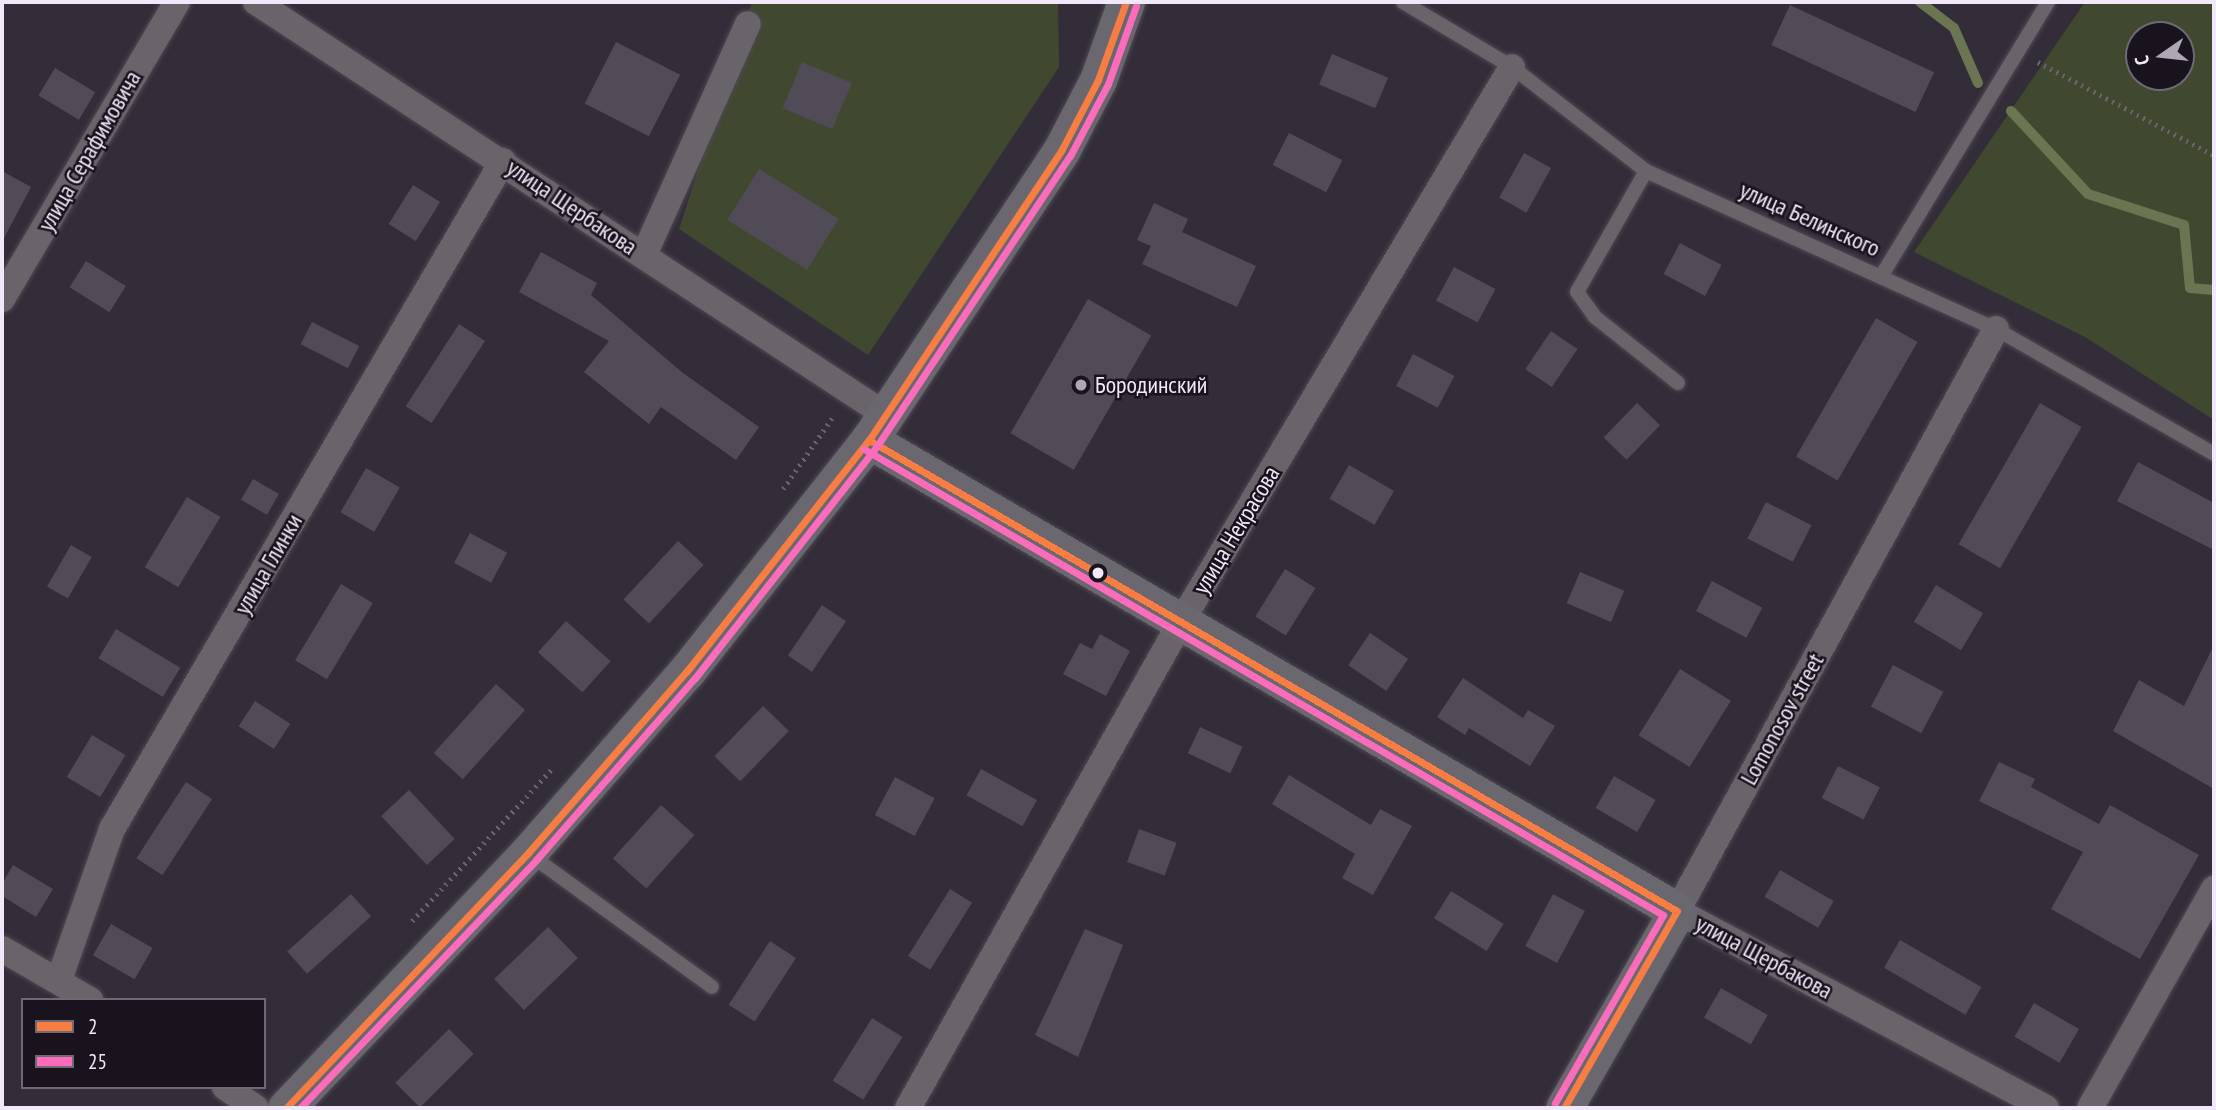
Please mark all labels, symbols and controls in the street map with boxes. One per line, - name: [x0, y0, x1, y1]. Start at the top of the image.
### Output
- north arrow: [2125, 21, 2195, 91]
- text: С: [2129, 53, 2154, 68]
- street label: улица Серафимовича: [31, 66, 147, 236]
- street label: улица Щербакова: [501, 153, 643, 261]
- street label: улица Белинского: [1735, 175, 1885, 263]
- place label: Бородинский: [1095, 371, 1207, 399]
- marker: Бородинский: [1073, 377, 1089, 393]
- street label: улица Некрасова: [1187, 461, 1285, 599]
- street label: улица Глинки: [228, 509, 308, 619]
- unlabelled marker: [1091, 566, 1105, 580]
- street label: Lomonosov street: [1734, 648, 1830, 790]
- street label: улица Щербакова: [1691, 909, 1837, 1005]
- legend: [21, 998, 266, 1089]
- text: 2: [88, 1013, 97, 1040]
- text: 25: [88, 1048, 107, 1075]

